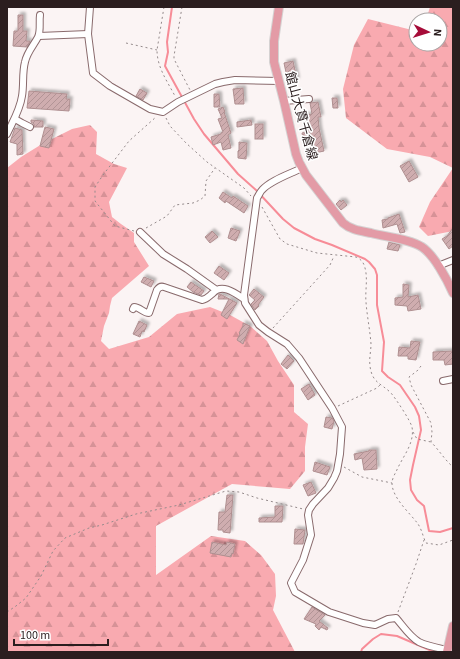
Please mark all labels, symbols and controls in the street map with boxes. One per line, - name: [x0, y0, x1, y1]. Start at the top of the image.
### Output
- north arrow: [408, 12, 448, 52]
- text: N: [430, 28, 445, 37]
- street label: 館山大貫千倉線: [281, 70, 321, 162]
- scale bar: [14, 621, 108, 647]
- text: 100 m: [20, 627, 50, 644]

